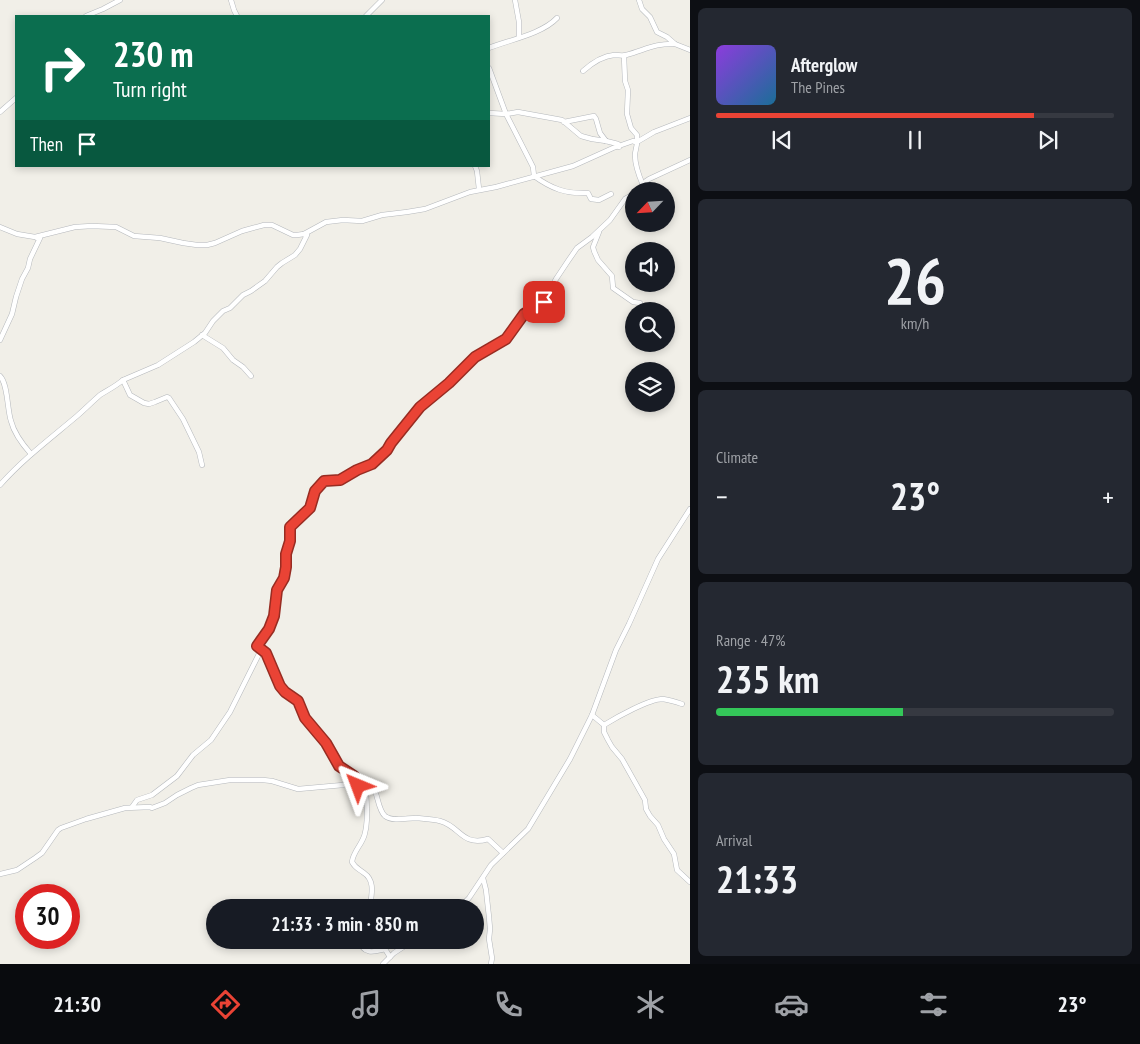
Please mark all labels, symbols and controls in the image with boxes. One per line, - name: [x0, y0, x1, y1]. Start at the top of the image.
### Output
- text: 230 m: [113, 31, 194, 77]
- icon: right: [30, 35, 95, 100]
- text: Afterglow: [791, 53, 857, 77]
- text: Turn right: [113, 75, 187, 103]
- text: The Pines: [791, 77, 845, 97]
- icon: previous: [768, 126, 796, 154]
- icon: pause: [901, 126, 929, 154]
- icon: next: [1034, 126, 1062, 154]
- icon: arrive: [73, 130, 101, 158]
- text: Then: [30, 132, 63, 156]
- north arrow: [625, 182, 675, 232]
- map controls: [625, 182, 675, 412]
- text: 26: [884, 238, 946, 322]
- button: sound: [625, 242, 675, 292]
- pin: [523, 281, 565, 323]
- icon: arrive: [530, 288, 558, 316]
- button: search: [625, 302, 675, 352]
- text: km/h: [901, 313, 929, 333]
- button: layers: [625, 362, 675, 412]
- text: Climate: [716, 447, 758, 467]
- text: 23°: [890, 471, 940, 520]
- text: −: [716, 478, 728, 515]
- text: +: [1102, 478, 1114, 515]
- text: Range · 47%: [716, 630, 785, 650]
- text: 235 km: [716, 654, 819, 703]
- position arrow: [331, 759, 383, 811]
- text: Arrival: [716, 830, 752, 850]
- text: 21:33: [716, 854, 798, 903]
- speed limit sign: 30: [15, 884, 80, 949]
- text: 21:33 · 3 min · 850 m: [272, 912, 418, 936]
- icon: directions: [208, 987, 243, 1022]
- icon: music: [349, 987, 384, 1022]
- icon: phone: [491, 987, 526, 1022]
- icon: climate: [633, 987, 668, 1022]
- icon: car: [774, 987, 809, 1022]
- icon: filters: [916, 987, 951, 1022]
- text: 21:30: [53, 990, 101, 1018]
- text: 23°: [1058, 990, 1087, 1018]

